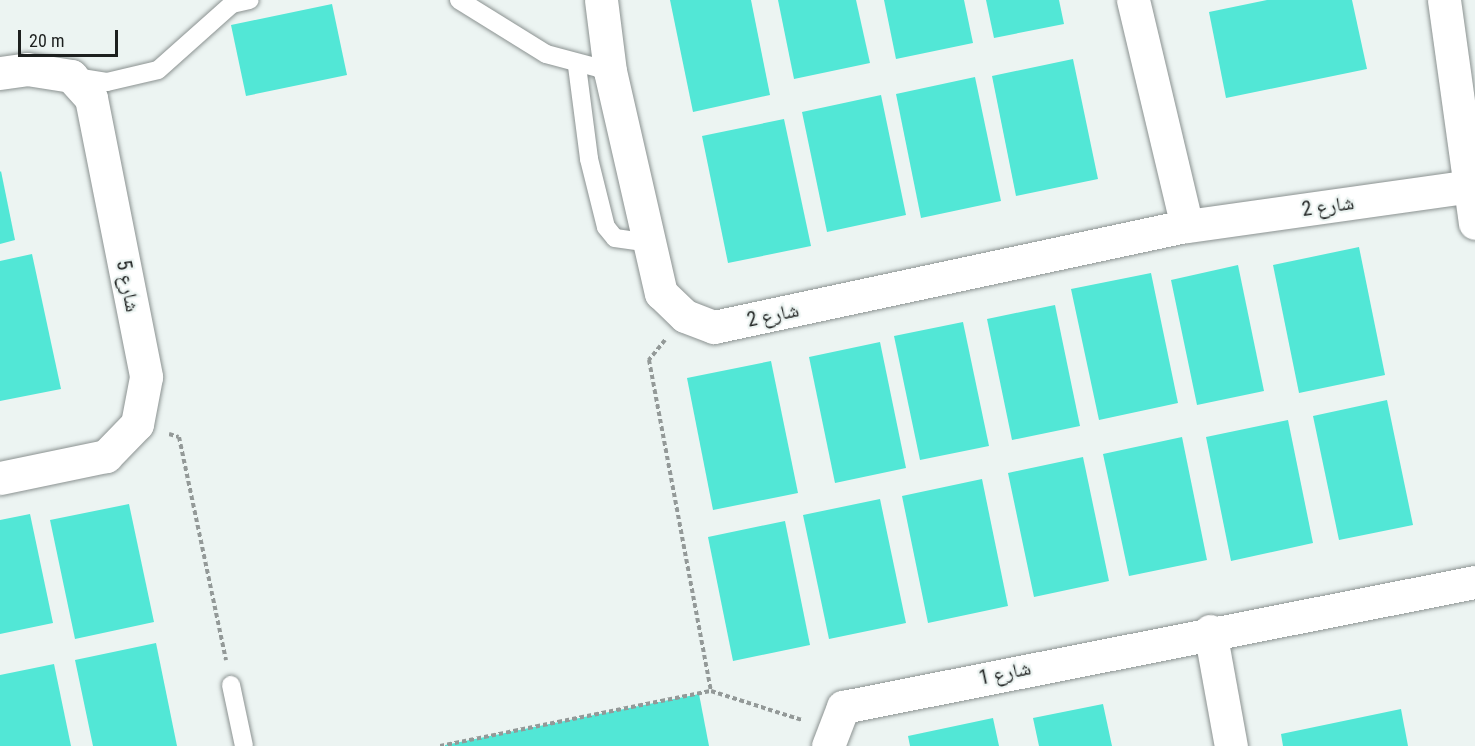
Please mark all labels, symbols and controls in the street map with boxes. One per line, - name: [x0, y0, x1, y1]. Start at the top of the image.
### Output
- scale bar: [21, 18, 122, 56]
- text: 20 m: [29, 30, 64, 51]
- street label: شارع 2: [1300, 190, 1356, 222]
- street label: شارع 5: [111, 258, 145, 314]
- street label: شارع 2: [745, 298, 801, 332]
- street label: شارع 1: [977, 656, 1033, 690]

